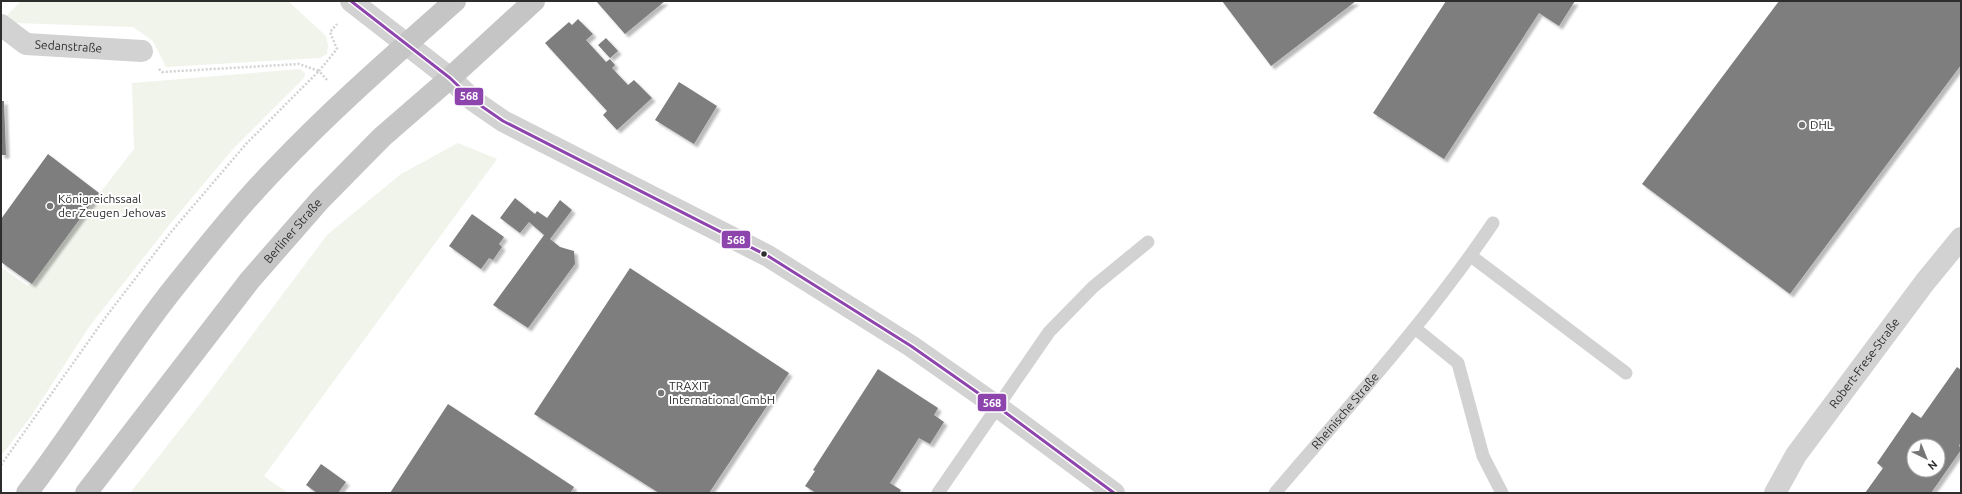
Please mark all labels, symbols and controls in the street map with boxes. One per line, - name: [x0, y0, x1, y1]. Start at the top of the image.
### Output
- street label: Sedanstraße: [34, 38, 103, 55]
- line badge: 568: [454, 87, 484, 106]
- text: 568: [460, 90, 478, 102]
- place label: DHL: [1810, 118, 1833, 131]
- marker: DHL: [1797, 120, 1807, 130]
- place label: Königreichssaal der Zeugen Jehovas: [58, 192, 166, 219]
- street label: Berliner Straße: [261, 196, 324, 265]
- marker: Königreichssaal der Zeugen Jehovas: [45, 201, 55, 211]
- line badge: 568: [721, 230, 751, 249]
- text: 568: [727, 234, 745, 246]
- unlabelled marker: [759, 249, 769, 259]
- street label: Robert-Frese-Straße: [1826, 315, 1902, 410]
- street label: Rheinische Straße: [1309, 370, 1381, 452]
- place label: TRAXIT International GmbH: [669, 379, 775, 406]
- marker: TRAXIT International GmbH: [656, 388, 666, 398]
- line badge: 568: [977, 393, 1007, 412]
- text: 568: [983, 397, 1001, 409]
- north arrow: [1906, 438, 1946, 478]
- text: N: [1926, 458, 1940, 473]

